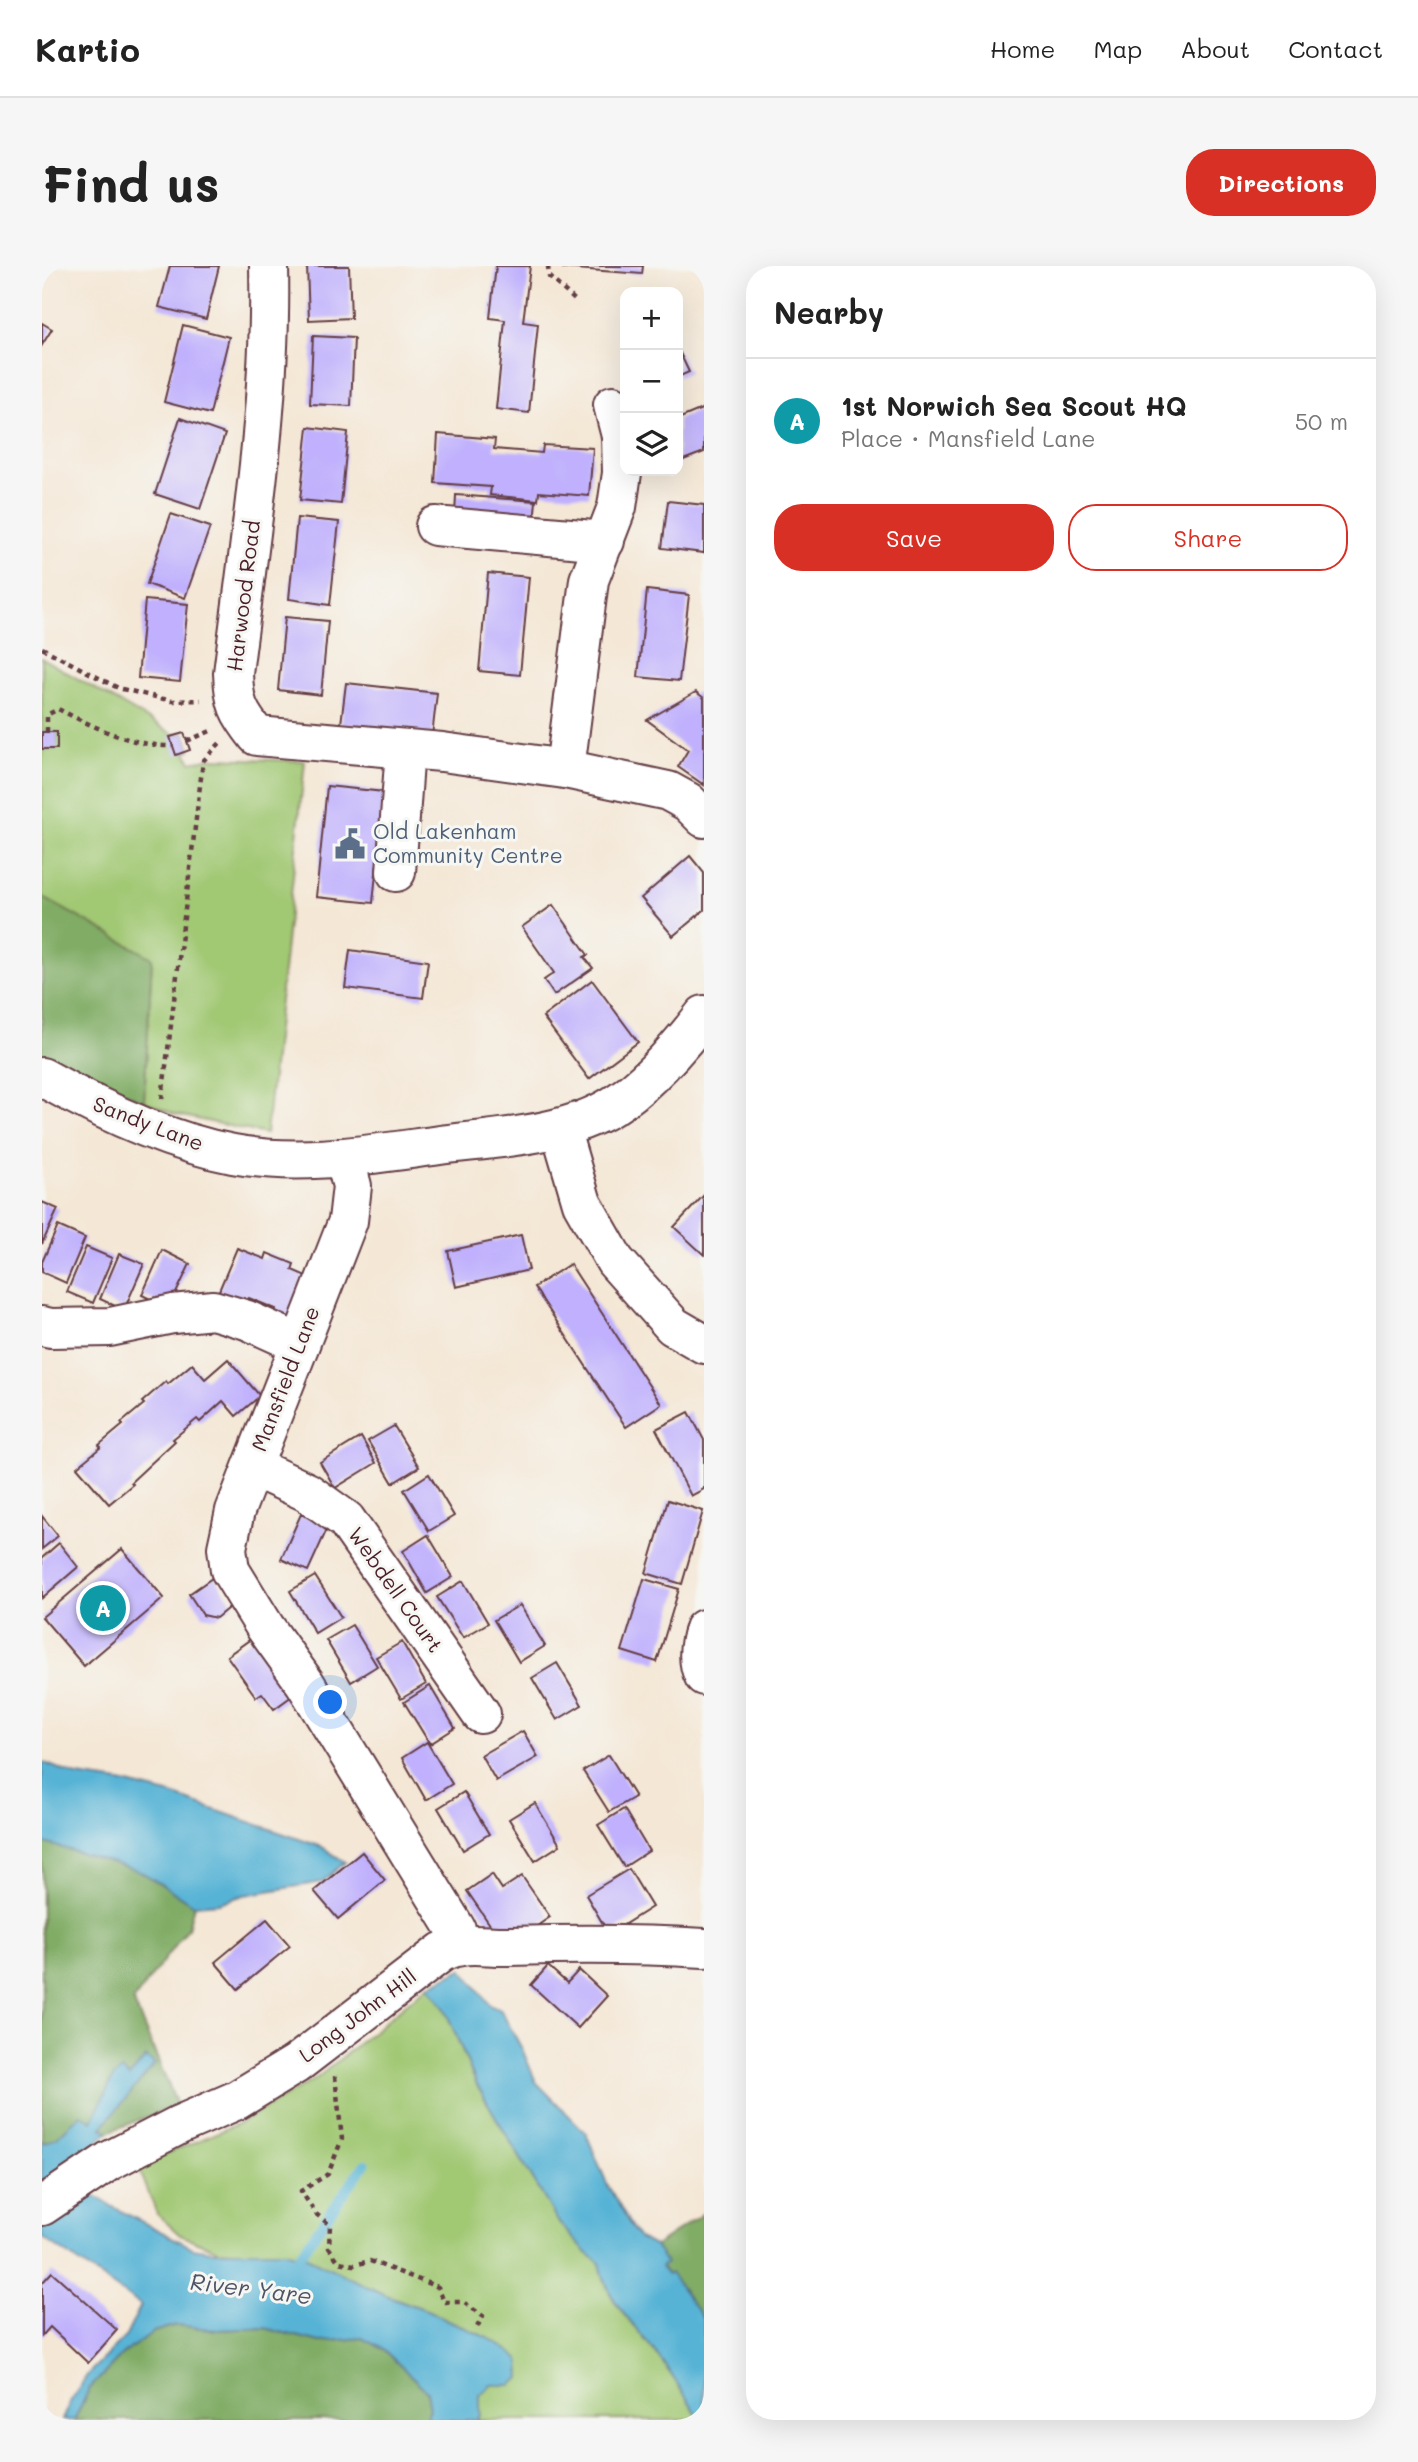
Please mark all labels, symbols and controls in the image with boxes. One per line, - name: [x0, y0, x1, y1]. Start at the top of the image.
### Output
- text: Kartio: [35, 27, 140, 70]
- text: Home: [990, 33, 1055, 64]
- text: Map: [1093, 33, 1142, 64]
- text: About: [1180, 33, 1250, 64]
- text: Contact: [1288, 33, 1383, 64]
- button: Directions: [1186, 149, 1376, 216]
- text: Find us: [42, 151, 220, 214]
- map controls: [620, 287, 683, 476]
- button: +: [620, 287, 683, 350]
- text: Nearby: [774, 292, 884, 332]
- button: −: [620, 350, 683, 413]
- text: 1st Norwich Sea Scout HQ: [841, 389, 1187, 423]
- text: A: [789, 406, 805, 436]
- text: 50 m: [1295, 406, 1348, 436]
- button: layers: [620, 413, 683, 476]
- text: Place · Mansfield Lane: [841, 423, 1096, 453]
- button: Save: [774, 504, 1054, 571]
- button: Share: [1068, 504, 1348, 571]
- street label: Harwood Road: [220, 519, 265, 673]
- place label: Old Lakenham Community Centre: [373, 817, 563, 868]
- public building icon: Old Lakenham Community Centre: [333, 827, 367, 861]
- street label: Sandy Lane: [89, 1089, 208, 1156]
- street label: Mansfield Lane: [245, 1302, 325, 1455]
- street label: Webdell Court: [343, 1521, 449, 1657]
- pin: A: [80, 1582, 126, 1634]
- your location: [313, 1685, 347, 1719]
- street label: Long John Hill: [293, 1962, 421, 2068]
- water label: River Yare: [189, 2266, 314, 2310]

